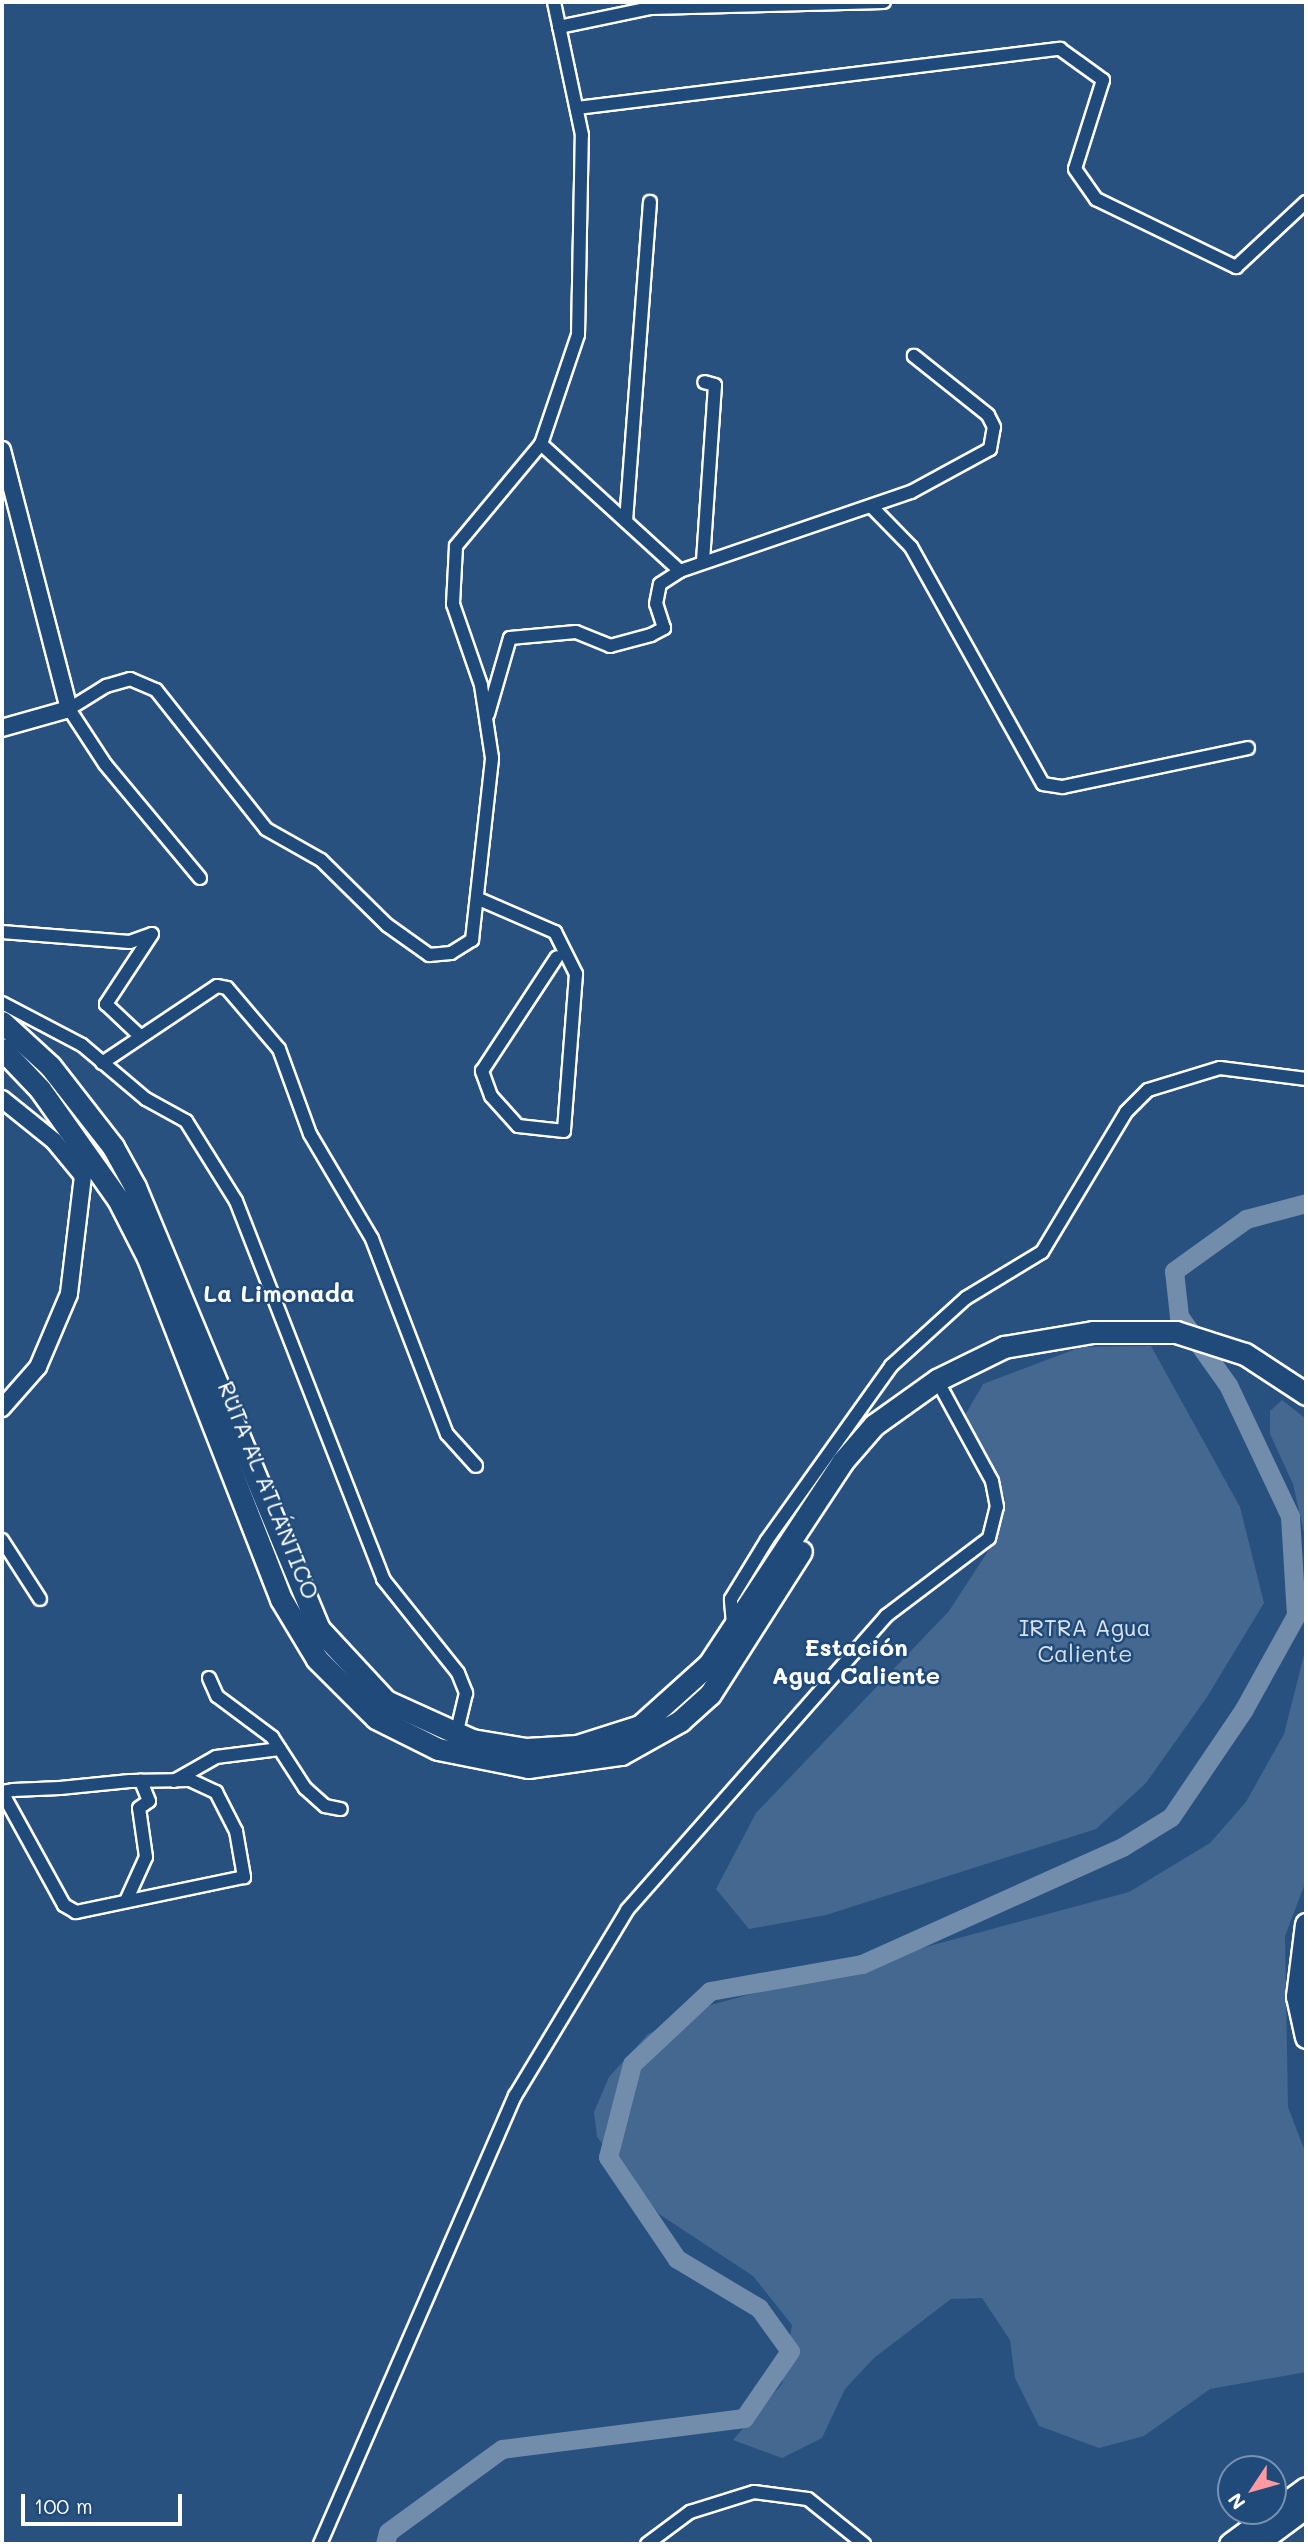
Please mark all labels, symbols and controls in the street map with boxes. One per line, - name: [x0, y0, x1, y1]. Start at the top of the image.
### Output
- district label: La Limonada: [203, 1279, 355, 1307]
- street label: RUTA AL ATLÁNTICO: [213, 1377, 325, 1603]
- park label: IRTRA Agua Caliente: [1019, 1613, 1151, 1667]
- district label: Estación Agua Caliente: [772, 1633, 940, 1689]
- north arrow: [1217, 2455, 1287, 2525]
- scale bar: [24, 2480, 186, 2524]
- text: N: [1222, 2488, 1251, 2515]
- text: 100 m: [34, 2492, 93, 2519]

